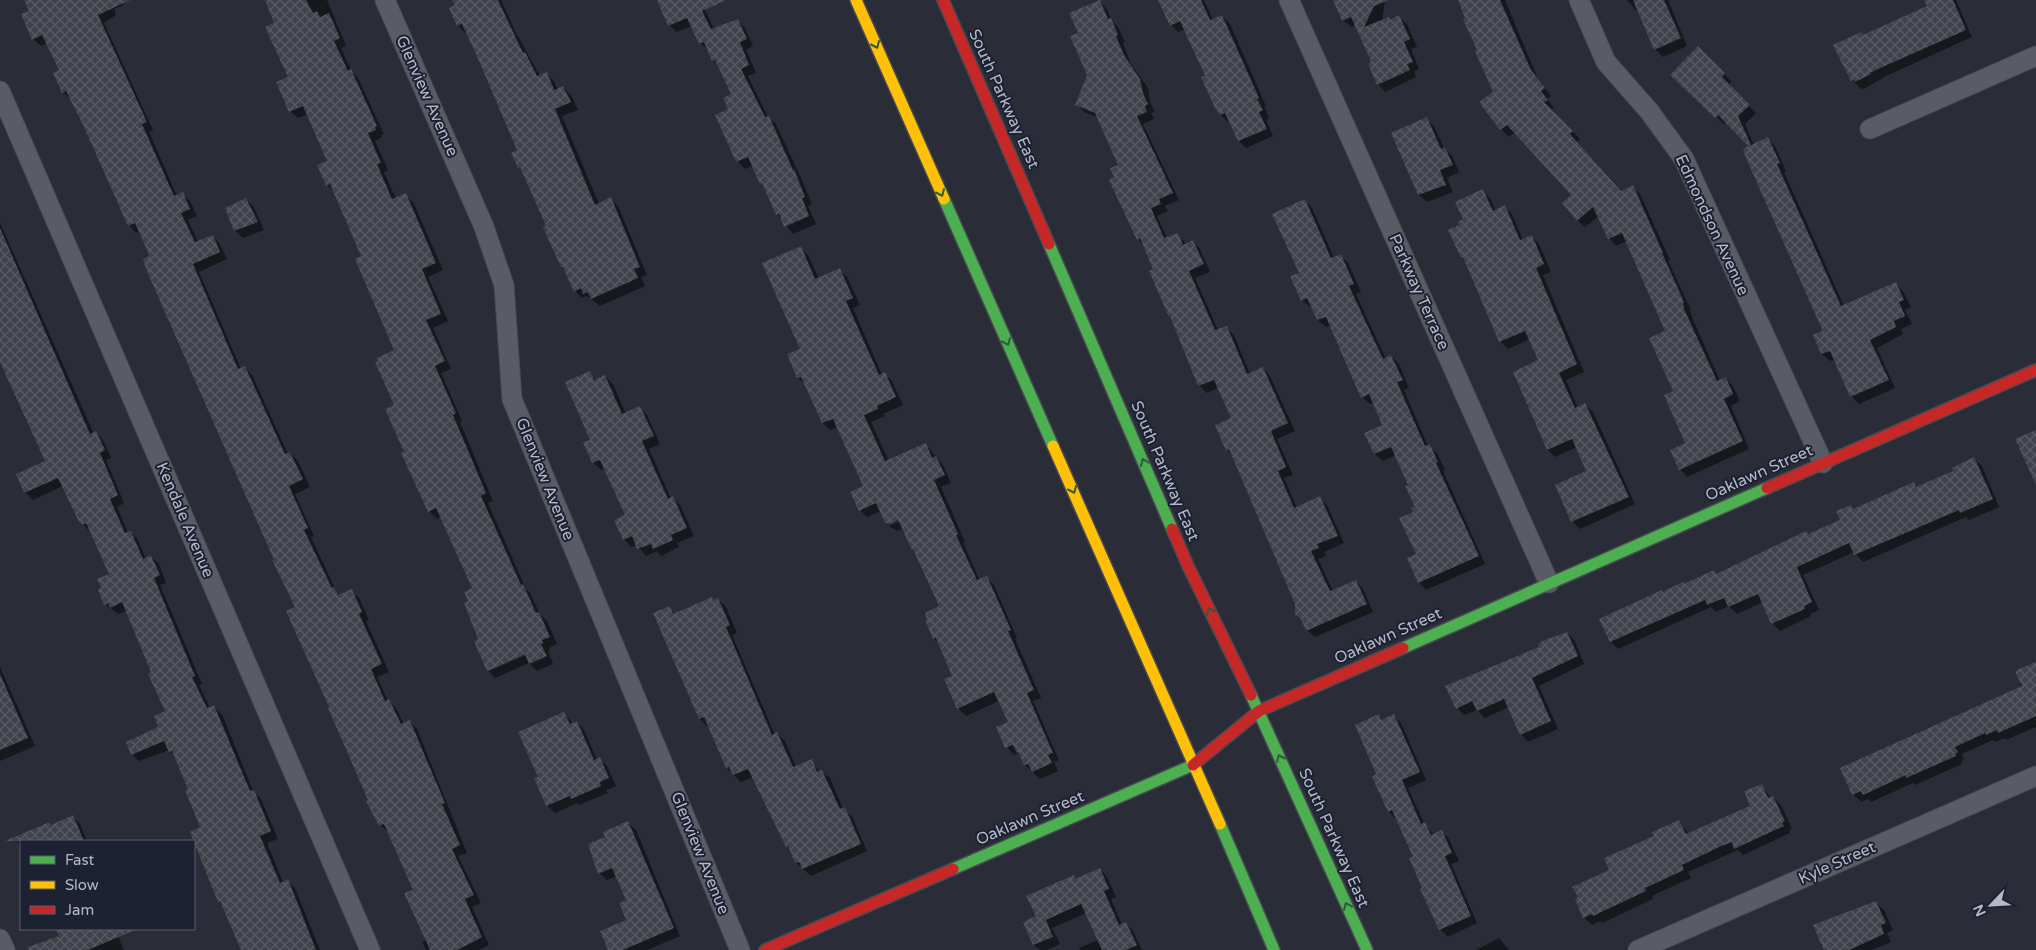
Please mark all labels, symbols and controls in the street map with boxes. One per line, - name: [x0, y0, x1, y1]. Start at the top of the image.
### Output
- street label: South Parkway East: [964, 26, 1044, 172]
- street label: Glenview Avenue: [391, 32, 463, 160]
- one-way arrow: [869, 40, 880, 49]
- street label: Edmondson Avenue: [1671, 151, 1753, 299]
- one-way arrow: [935, 188, 946, 197]
- street label: Parkway Terrace: [1384, 231, 1454, 353]
- one-way arrow: [1001, 337, 1012, 346]
- street label: South Parkway East: [1126, 398, 1204, 544]
- street label: Glenview Avenue: [511, 415, 579, 543]
- street label: Oaklawn Street: [1702, 440, 1816, 506]
- one-way arrow: [1139, 458, 1150, 467]
- street label: Kendale Avenue: [152, 459, 218, 581]
- one-way arrow: [1066, 485, 1077, 494]
- street label: Oaklawn Street: [1331, 603, 1445, 669]
- one-way arrow: [1206, 607, 1216, 616]
- one-way arrow: [1276, 754, 1286, 763]
- street label: South Parkway East: [1294, 765, 1374, 911]
- street label: Oaklawn Street: [973, 786, 1087, 850]
- street label: Glenview Avenue: [666, 789, 734, 917]
- street label: Kyle Street: [1795, 837, 1879, 889]
- legend: [20, 840, 195, 930]
- text: Fast: [65, 851, 95, 869]
- text: Slow: [65, 876, 99, 894]
- north arrow: [1966, 880, 2016, 930]
- text: Jam: [65, 901, 94, 919]
- one-way arrow: [1342, 902, 1353, 911]
- text: N: [1970, 902, 1990, 919]

